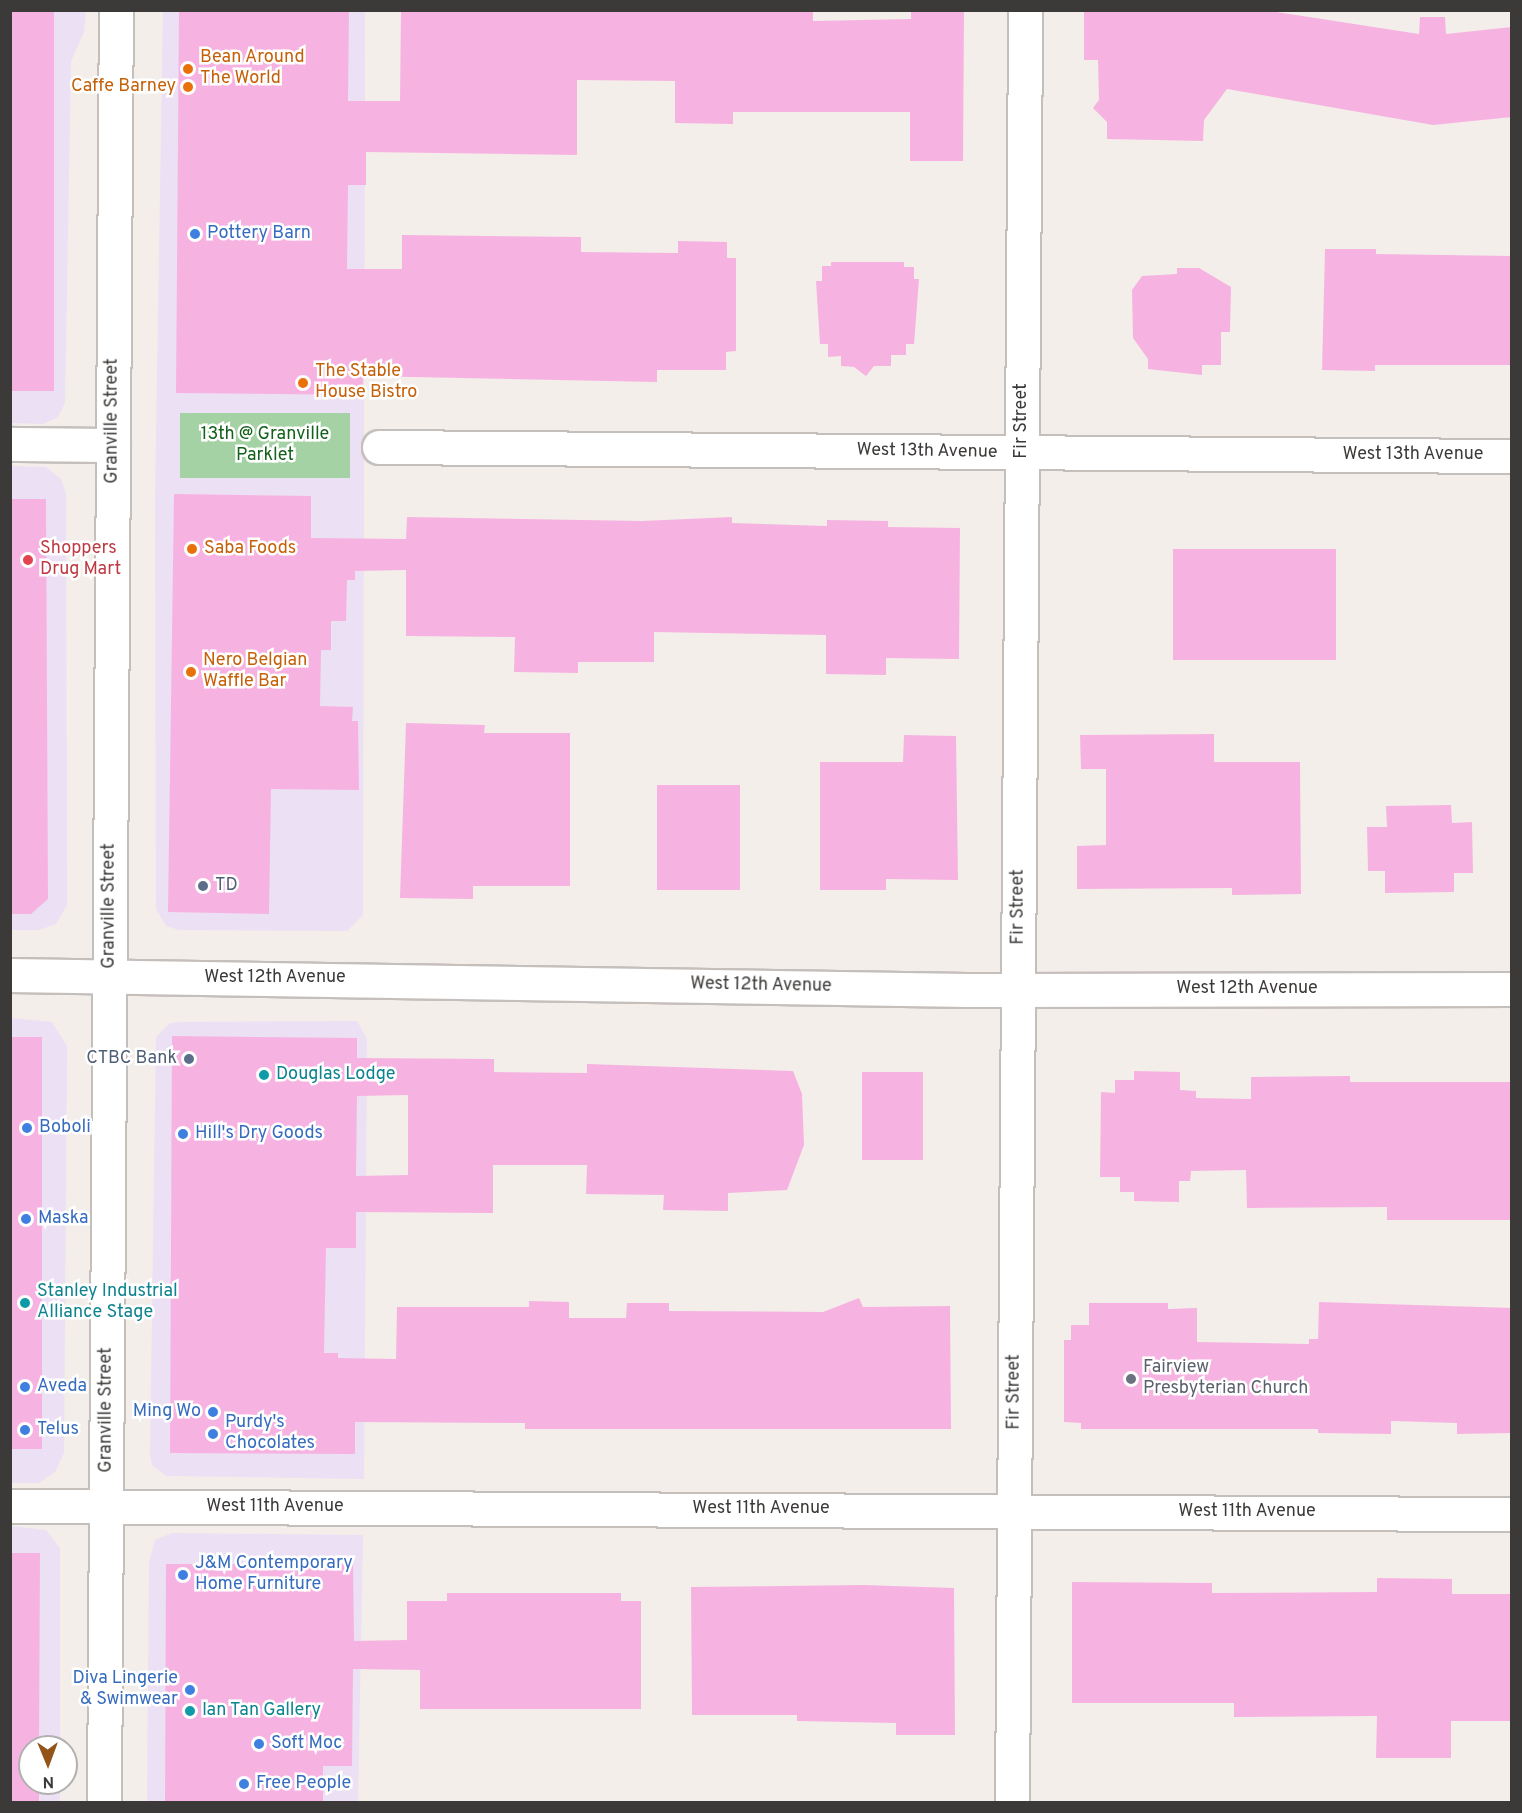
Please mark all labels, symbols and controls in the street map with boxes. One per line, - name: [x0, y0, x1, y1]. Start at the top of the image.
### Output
- place label: Bean Around The World: [200, 48, 305, 90]
- marker: Bean Around The World: [181, 62, 195, 76]
- place label: Caffe Barney: [71, 76, 176, 98]
- marker: Caffe Barney: [181, 80, 195, 94]
- place label: Pottery Barn: [207, 223, 311, 245]
- marker: Pottery Barn: [188, 227, 202, 241]
- street label: Granville Street: [102, 358, 124, 484]
- place label: The Stable House Bistro: [315, 362, 417, 404]
- marker: The Stable House Bistro: [296, 376, 310, 390]
- street label: Fir Street: [1011, 383, 1033, 459]
- park label: 13th @ Granville Parklet: [201, 425, 329, 468]
- street label: West 13th Avenue: [856, 440, 998, 464]
- street label: West 13th Avenue: [1342, 444, 1484, 466]
- place label: Saba Foods: [204, 538, 296, 560]
- place label: Shoppers Drug Mart: [40, 539, 121, 582]
- marker: Saba Foods: [185, 542, 199, 556]
- marker: Shoppers Drug Mart: [21, 553, 35, 567]
- place label: Nero Belgian Waffle Bar: [203, 651, 307, 694]
- marker: Nero Belgian Waffle Bar: [184, 665, 198, 679]
- street label: Granville Street: [99, 843, 121, 969]
- street label: Fir Street: [1008, 869, 1030, 945]
- place label: TD: [215, 875, 238, 897]
- marker: TD: [196, 879, 210, 893]
- street label: West 12th Avenue: [204, 967, 346, 989]
- street label: West 12th Avenue: [690, 974, 832, 998]
- street label: West 12th Avenue: [1176, 978, 1318, 1000]
- place label: CTBC Bank: [86, 1048, 177, 1070]
- marker: CTBC Bank: [182, 1052, 196, 1066]
- place label: Douglas Lodge: [276, 1064, 395, 1086]
- marker: Douglas Lodge: [257, 1068, 271, 1082]
- place label: Boboli: [39, 1117, 91, 1139]
- marker: Boboli: [20, 1121, 34, 1135]
- place label: Hill's Dry Goods: [195, 1123, 323, 1145]
- marker: Hill's Dry Goods: [176, 1127, 190, 1141]
- place label: Maska: [38, 1208, 88, 1230]
- marker: Maska: [19, 1212, 33, 1226]
- place label: Stanley Industrial Alliance Stage: [37, 1282, 178, 1324]
- marker: Stanley Industrial Alliance Stage: [18, 1296, 32, 1310]
- street label: Granville Street: [96, 1347, 118, 1473]
- street label: Fir Street: [1004, 1354, 1026, 1430]
- place label: Fairview Presbyterian Church: [1143, 1358, 1308, 1400]
- marker: Fairview Presbyterian Church: [1124, 1372, 1138, 1386]
- place label: Aveda: [37, 1376, 87, 1398]
- marker: Aveda: [18, 1380, 32, 1394]
- place label: Ming Wo: [132, 1401, 201, 1423]
- marker: Ming Wo: [206, 1405, 220, 1419]
- place label: Purdy's Chocolates: [225, 1413, 315, 1456]
- place label: Telus: [37, 1419, 79, 1441]
- marker: Telus: [18, 1423, 32, 1437]
- marker: Purdy's Chocolates: [206, 1427, 220, 1441]
- street label: West 11th Avenue: [206, 1496, 344, 1518]
- street label: West 11th Avenue: [692, 1498, 830, 1520]
- street label: West 11th Avenue: [1178, 1501, 1316, 1523]
- place label: J&M Contemporary Home Furniture: [195, 1554, 353, 1596]
- marker: J&M Contemporary Home Furniture: [176, 1568, 190, 1582]
- place label: Diva Lingerie & Swimwear: [72, 1669, 178, 1712]
- marker: Diva Lingerie & Swimwear: [183, 1683, 197, 1697]
- place label: Ian Tan Gallery: [202, 1700, 322, 1722]
- marker: Ian Tan Gallery: [183, 1704, 197, 1718]
- place label: Soft Moc: [271, 1733, 342, 1755]
- north arrow: [18, 1735, 78, 1795]
- marker: Soft Moc: [252, 1737, 266, 1751]
- text: N: [42, 1771, 54, 1791]
- place label: Free People: [256, 1773, 351, 1795]
- marker: Free People: [237, 1777, 251, 1791]

